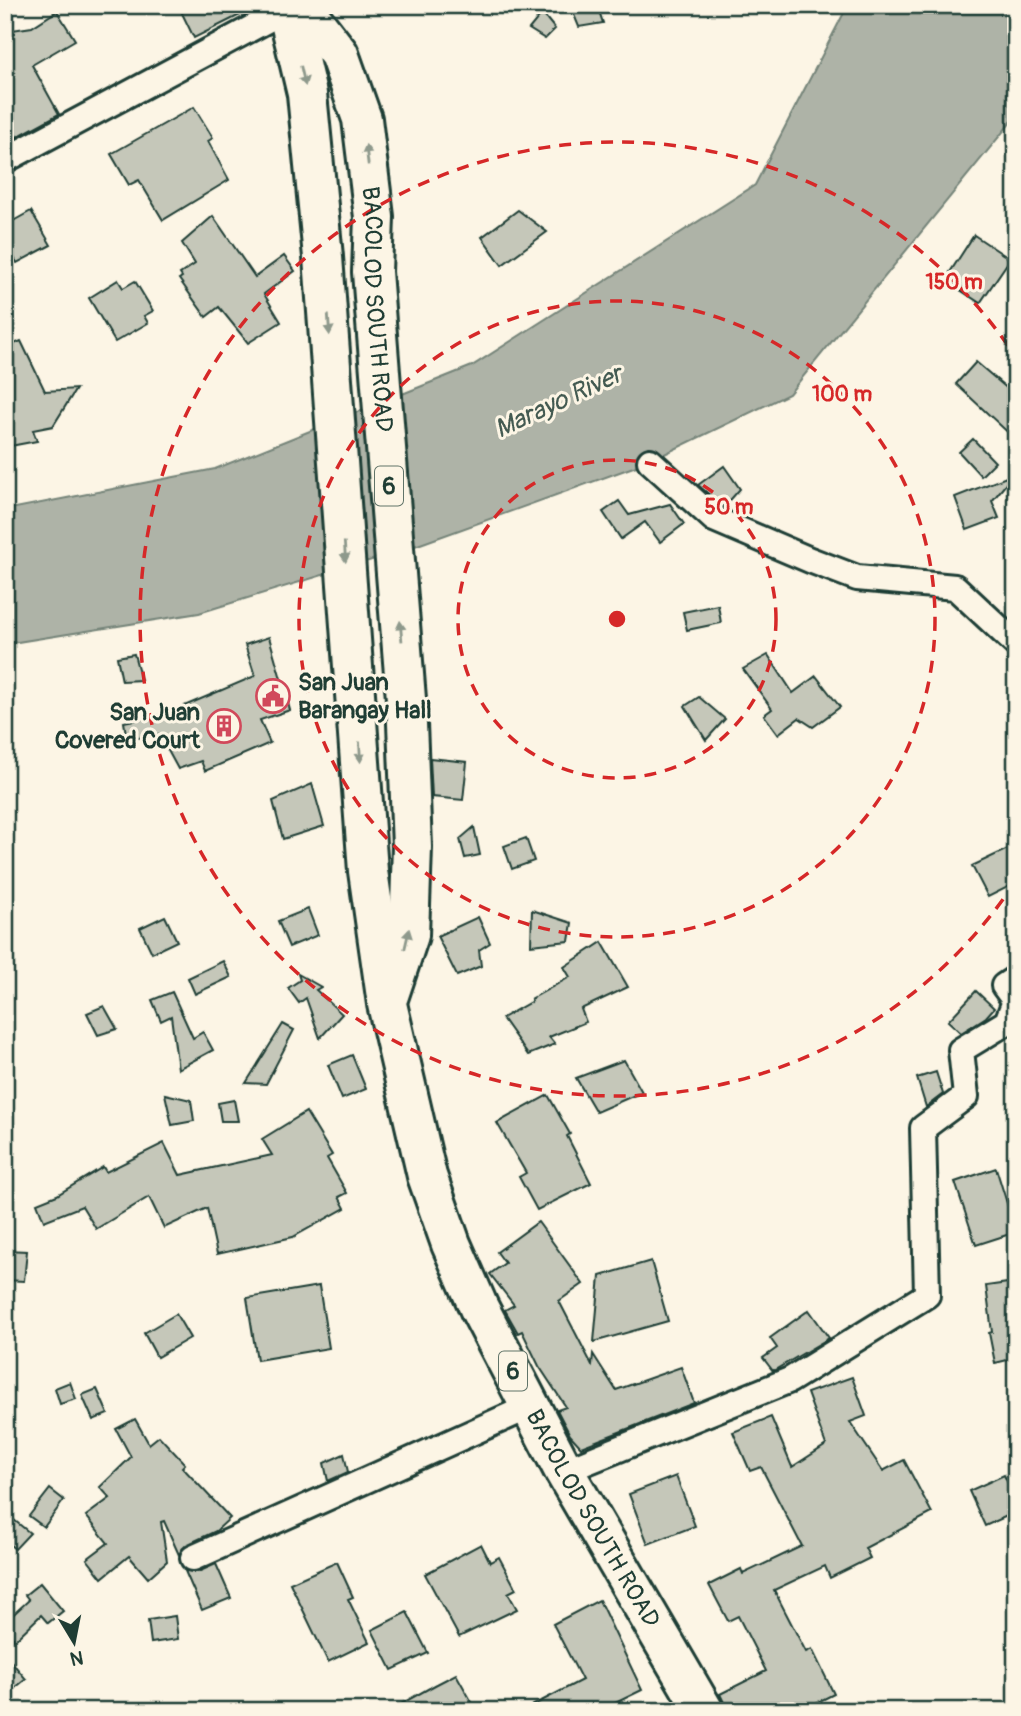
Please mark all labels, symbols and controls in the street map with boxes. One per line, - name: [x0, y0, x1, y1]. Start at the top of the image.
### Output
- one-way arrow: [297, 65, 308, 87]
- one-way arrow: [361, 144, 372, 166]
- street label: BACOLOD SOUTH ROAD: [355, 185, 399, 433]
- text: 150 m: [925, 269, 983, 296]
- one-way arrow: [323, 315, 334, 337]
- water label: Marayo River: [490, 357, 631, 445]
- text: 100 m: [812, 381, 872, 408]
- road number: 6: [375, 466, 403, 506]
- text: 50 m: [705, 494, 754, 521]
- one-way arrow: [340, 541, 351, 563]
- centre of rings: [605, 607, 629, 631]
- one-way arrow: [395, 620, 406, 642]
- place label: San Juan Barangay Hall: [298, 668, 432, 725]
- public building icon: San Juan Barangay Hall: [254, 677, 292, 715]
- place label: San Juan Covered Court: [55, 698, 201, 755]
- building icon: San Juan Covered Court: [205, 707, 243, 745]
- one-way arrow: [355, 741, 366, 763]
- one-way arrow: [401, 928, 412, 950]
- road number: 6: [499, 1352, 527, 1390]
- street label: BACOLOD SOUTH ROAD: [519, 1405, 666, 1633]
- north arrow: [38, 1608, 108, 1678]
- text: N: [68, 1645, 85, 1671]

